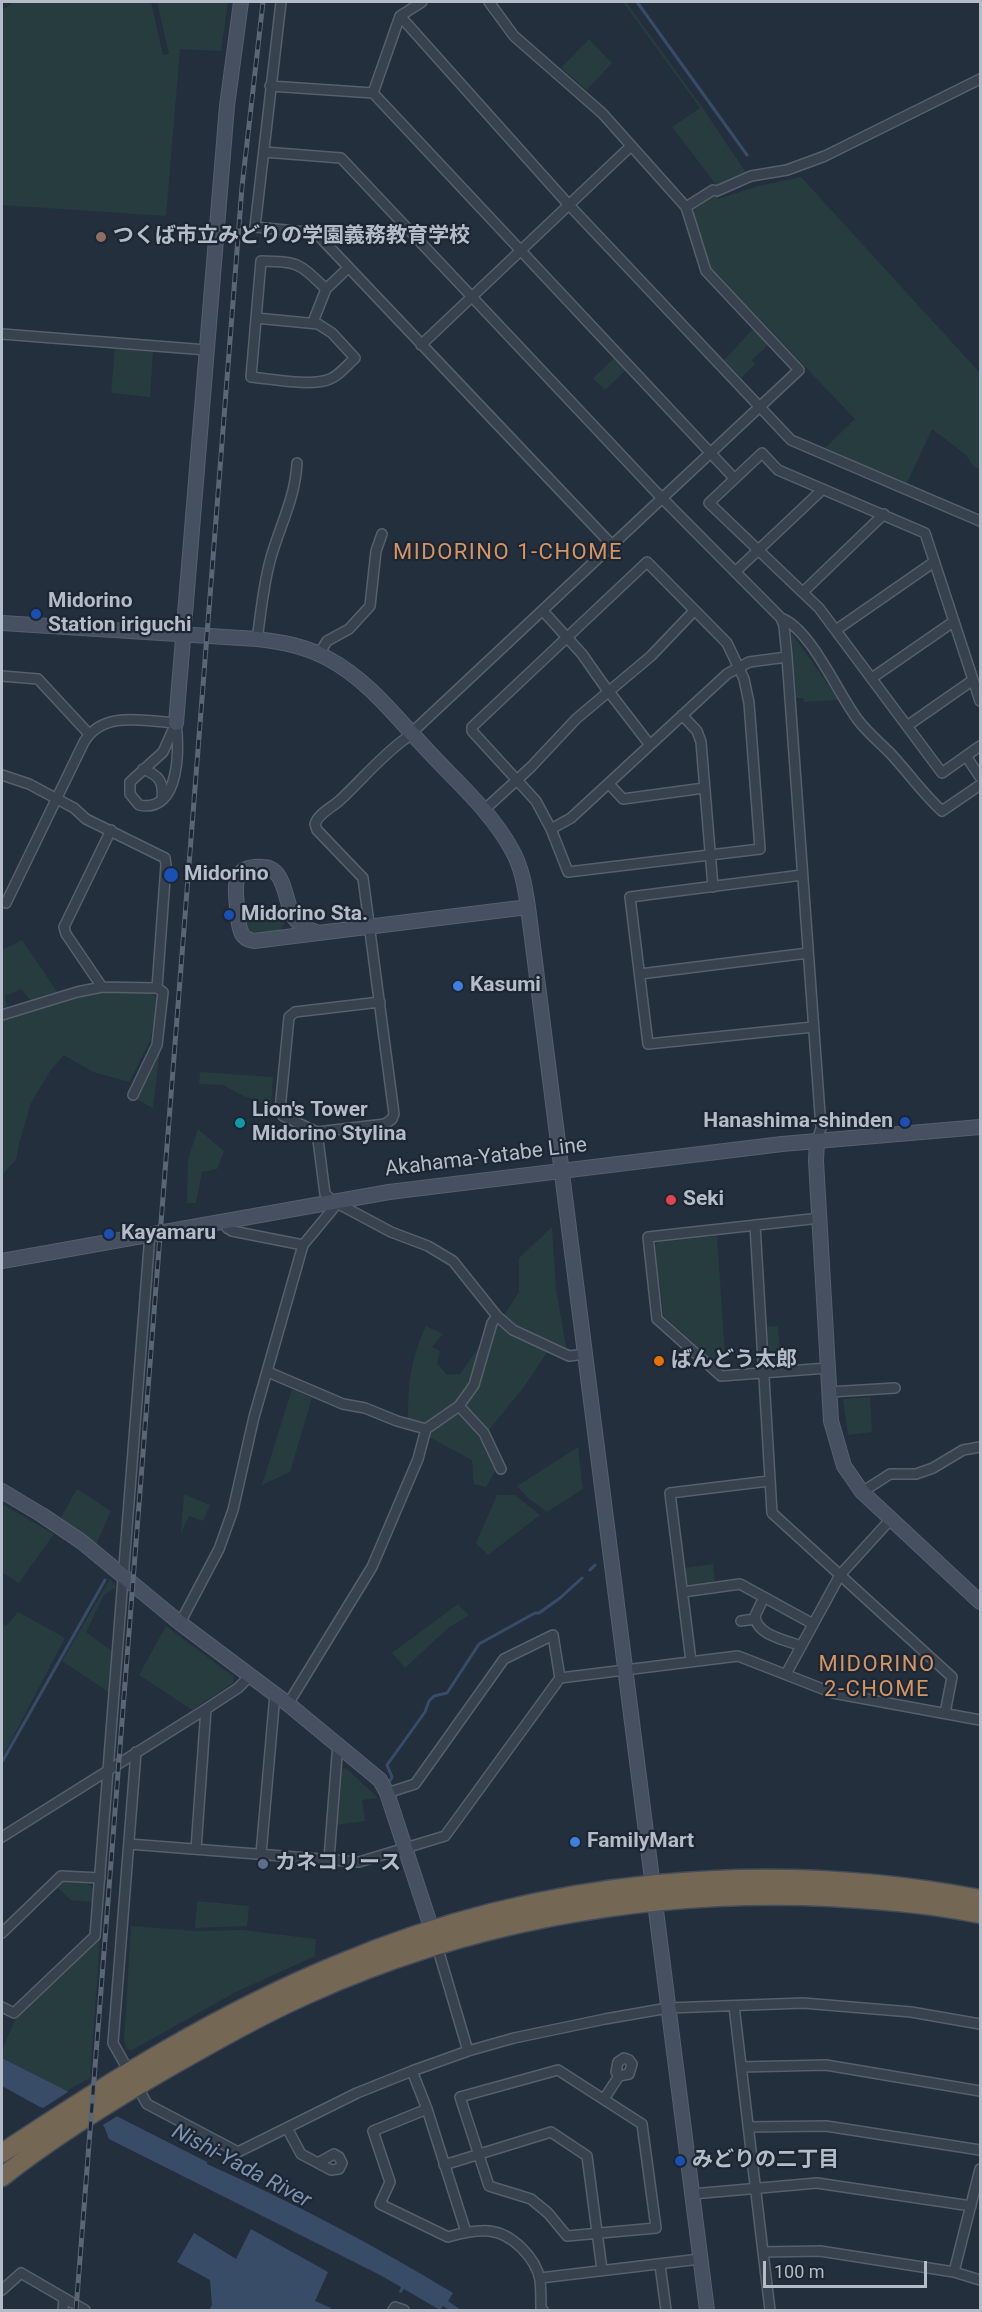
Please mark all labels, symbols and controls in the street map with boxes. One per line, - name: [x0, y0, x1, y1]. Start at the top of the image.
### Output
- place label: つくば市立みどりの学園義務教育学校: [113, 224, 470, 250]
- marker: つくば市立みどりの学園義務教育学校: [94, 230, 108, 244]
- district label: MIDORINO 1-CHOME: [393, 540, 623, 566]
- place label: Midorino Station iriguchi: [48, 589, 192, 639]
- marker: Midorino Station iriguchi: [29, 607, 43, 621]
- place label: Midorino: [184, 862, 268, 888]
- marker: Midorino: [162, 866, 180, 884]
- place label: Midorino Sta.: [241, 902, 368, 928]
- marker: Midorino Sta.: [222, 908, 236, 922]
- place label: Kasumi: [470, 973, 541, 999]
- marker: Kasumi: [451, 979, 465, 993]
- place label: Lion's Tower Midorino Stylina: [252, 1098, 406, 1148]
- place label: Hanashima-shinden: [703, 1109, 893, 1135]
- marker: Hanashima-shinden: [898, 1115, 912, 1129]
- marker: Lion's Tower Midorino Stylina: [233, 1116, 247, 1130]
- street label: Akahama-Yatabe Line: [384, 1133, 588, 1183]
- place label: Seki: [683, 1187, 724, 1213]
- marker: Seki: [664, 1193, 678, 1207]
- place label: Kayamaru: [121, 1221, 216, 1247]
- marker: Kayamaru: [102, 1227, 116, 1241]
- place label: ばんどう太郎: [671, 1348, 797, 1374]
- marker: ばんどう太郎: [652, 1354, 666, 1368]
- district label: MIDORINO 2-CHOME: [818, 1652, 936, 1704]
- place label: FamilyMart: [587, 1829, 694, 1855]
- marker: FamilyMart: [568, 1835, 582, 1849]
- place label: カネコリース: [275, 1851, 401, 1877]
- marker: カネコリース: [256, 1857, 270, 1871]
- water label: Nishi-Yada River: [167, 2119, 315, 2215]
- place label: みどりの二丁目: [692, 2148, 839, 2174]
- marker: みどりの二丁目: [673, 2154, 687, 2168]
- scale bar: [766, 2249, 930, 2287]
- text: 100 m: [774, 2261, 825, 2282]

